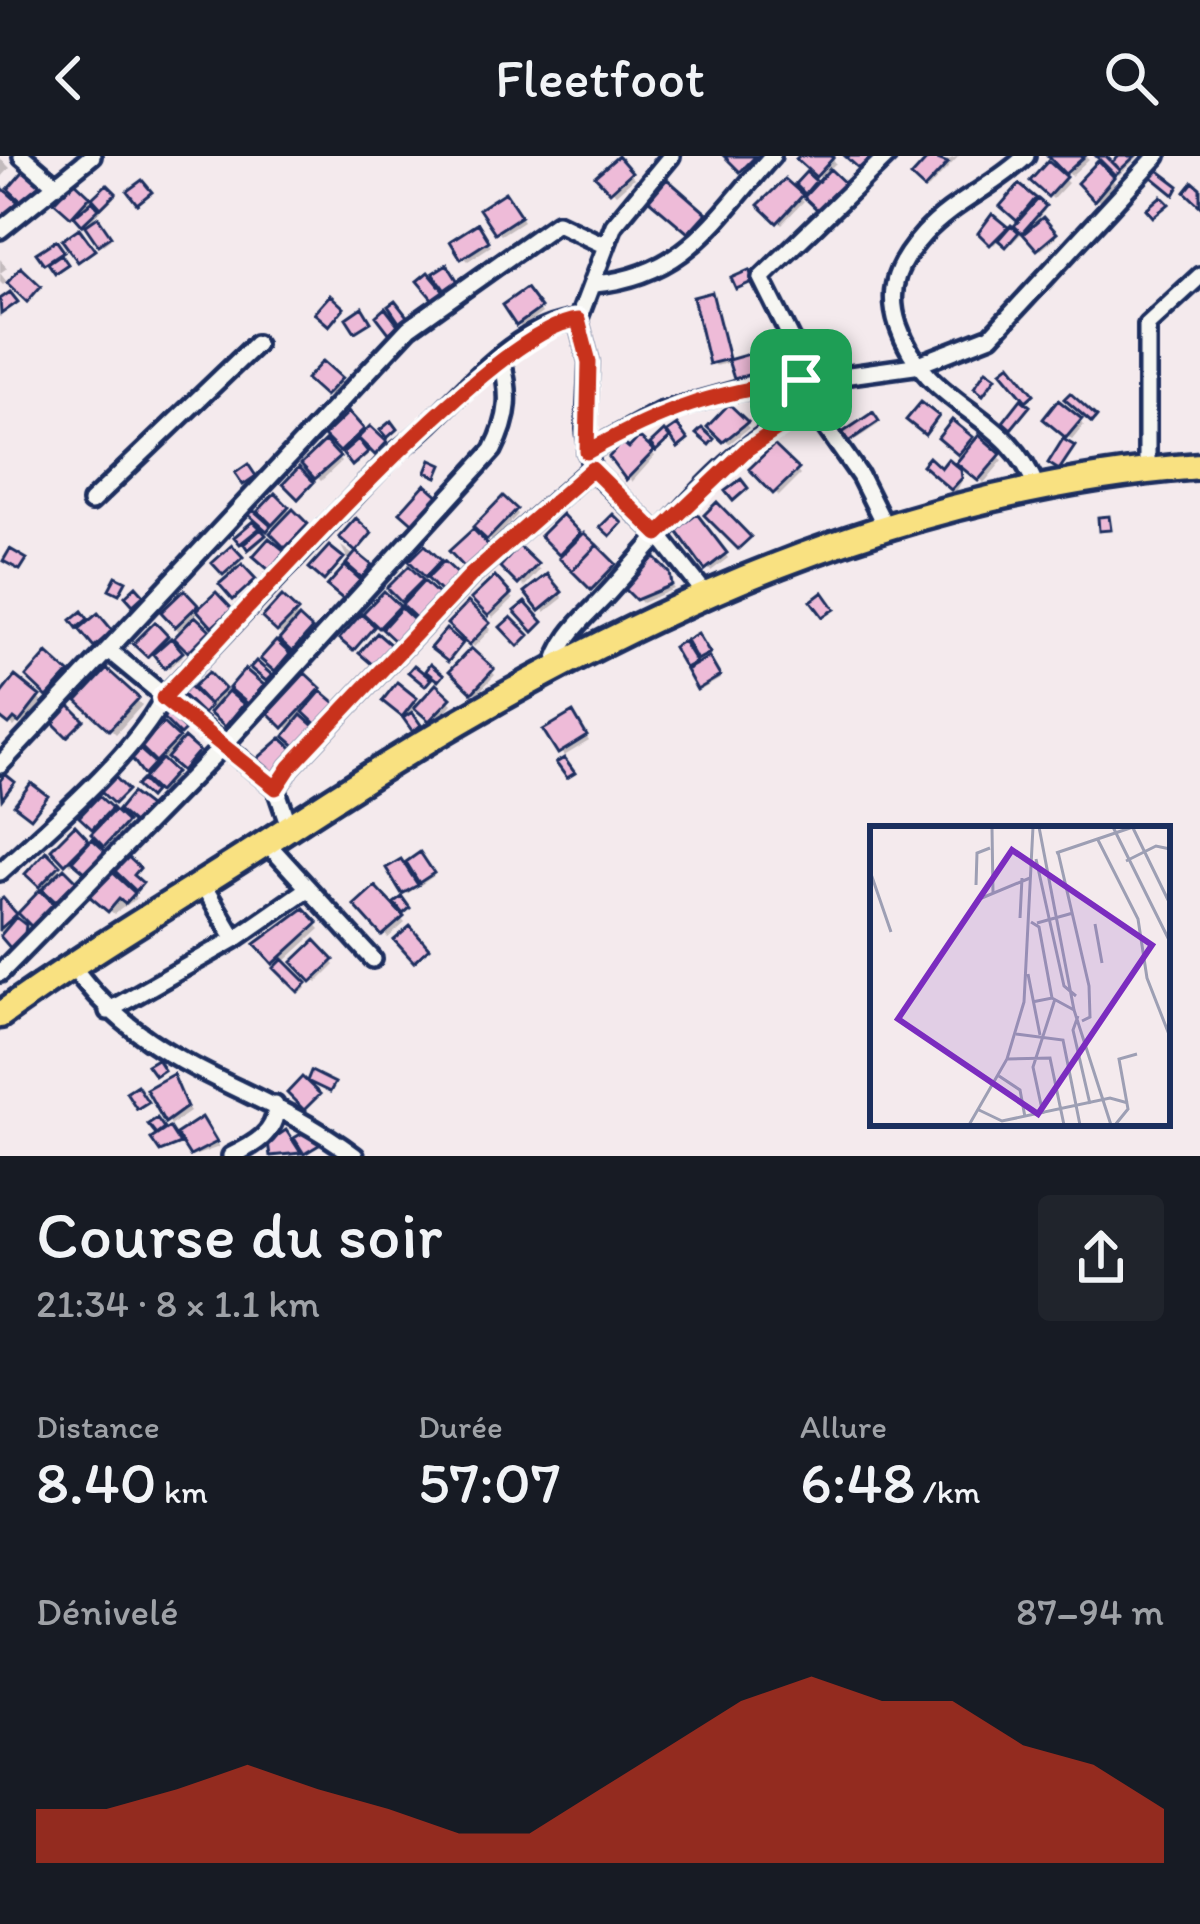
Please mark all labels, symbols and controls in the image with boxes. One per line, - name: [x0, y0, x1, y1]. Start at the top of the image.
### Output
- icon: back: [36, 45, 102, 111]
- icon: search: [1098, 45, 1164, 111]
- text: Fleetfoot: [495, 46, 705, 111]
- pin: [750, 329, 852, 431]
- icon: arrive: [768, 347, 834, 413]
- inset map: [870, 826, 1170, 1126]
- text: Course du soir: [36, 1195, 442, 1275]
- button: share: [1038, 1195, 1164, 1321]
- text: 21:34 · 8 × 1.1 km: [36, 1280, 320, 1327]
- text: Distance: [36, 1407, 160, 1446]
- text: Durée: [418, 1407, 503, 1446]
- text: Allure: [800, 1407, 887, 1446]
- text: 8.40: [36, 1446, 157, 1518]
- text: 57:07: [418, 1446, 561, 1518]
- text: 6:48: [800, 1446, 915, 1518]
- text: km: [157, 1472, 208, 1511]
- text: /km: [915, 1472, 980, 1511]
- text: Dénivelé: [36, 1588, 179, 1635]
- text: 87–94 m: [1016, 1588, 1164, 1635]

